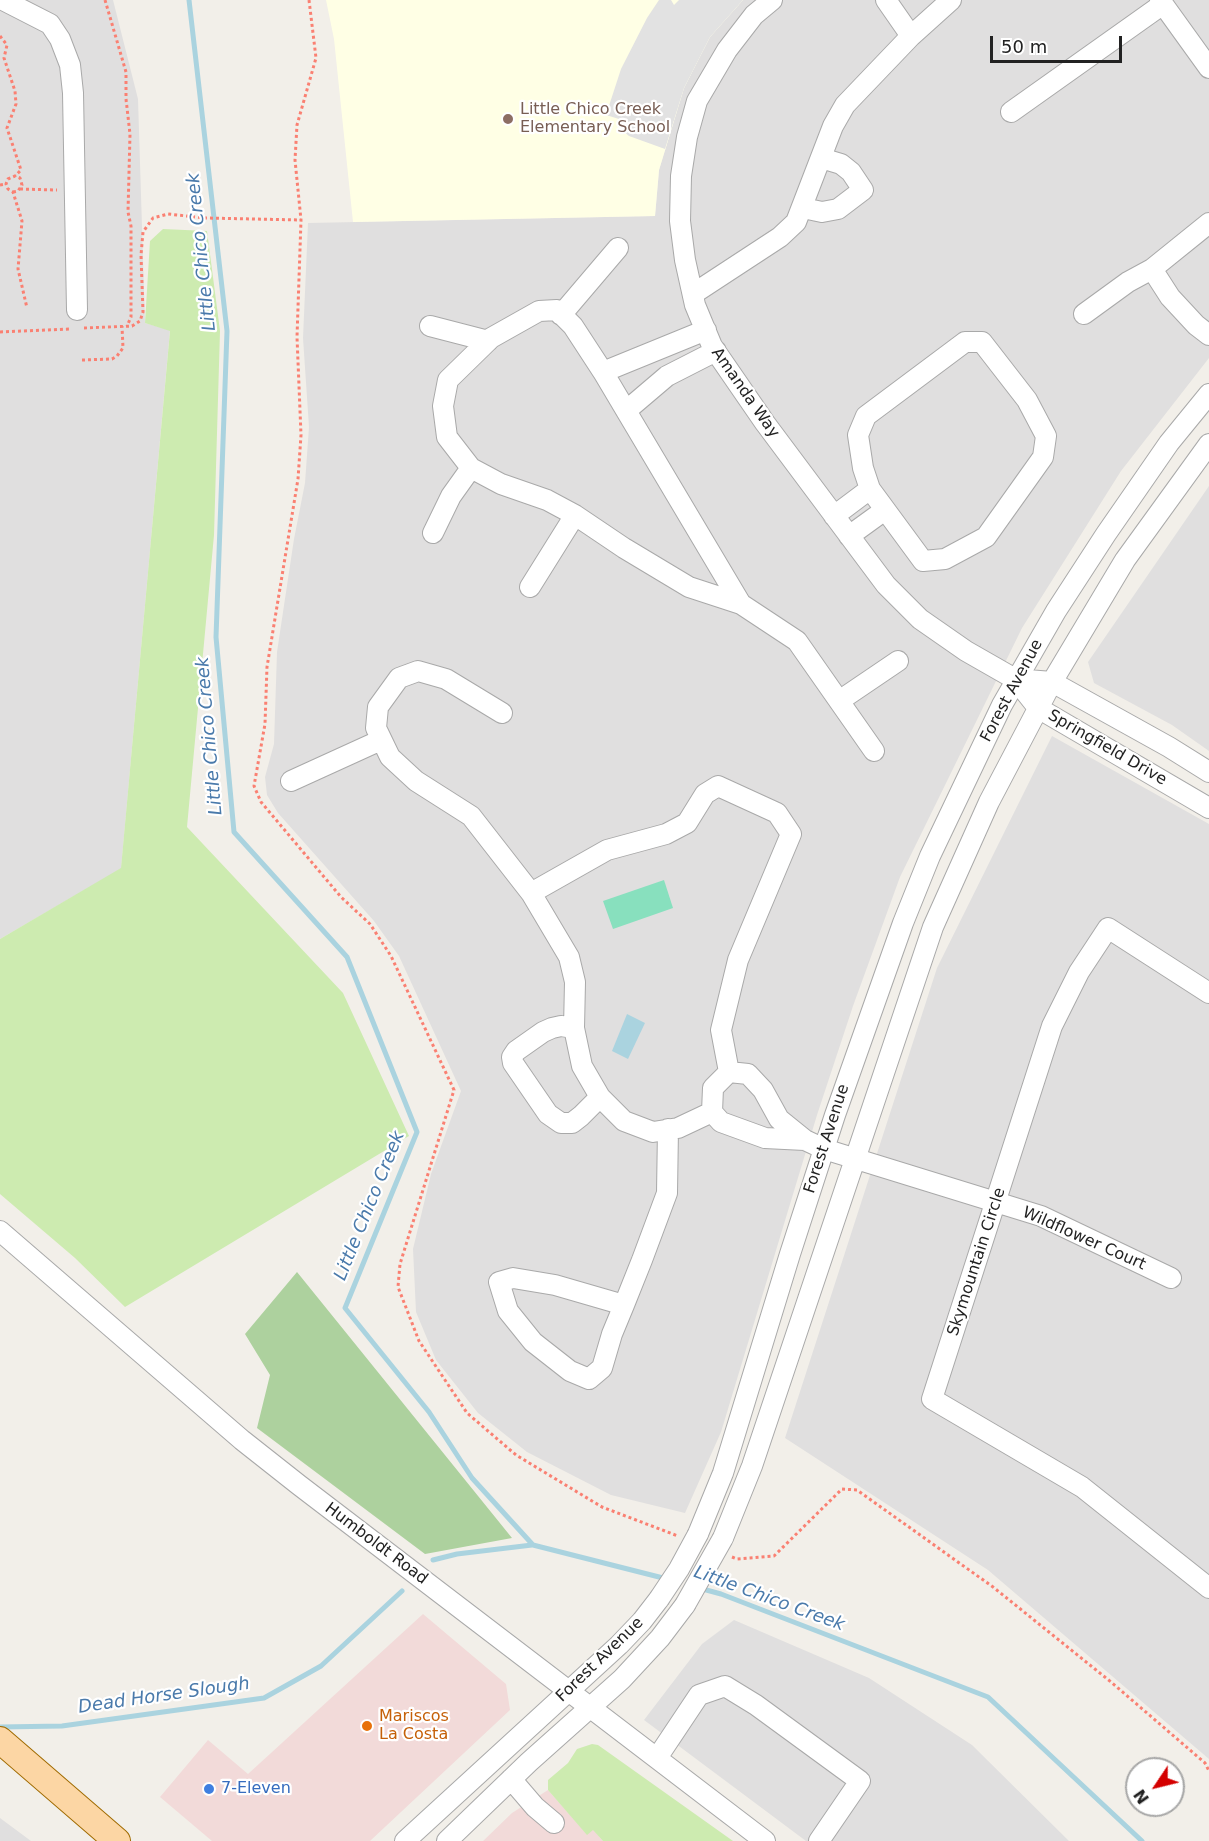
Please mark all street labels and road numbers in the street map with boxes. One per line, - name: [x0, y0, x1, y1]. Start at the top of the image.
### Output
- street label: Amanda Way: [707, 344, 783, 442]
- street label: Forest Avenue: [977, 636, 1047, 746]
- street label: Springfield Drive: [1044, 706, 1170, 790]
- street label: Forest Avenue: [800, 1082, 854, 1196]
- street label: Skymountain Circle: [944, 1185, 1010, 1339]
- street label: Wildflower Court: [1019, 1203, 1149, 1275]
- street label: Humboldt Road: [321, 1499, 431, 1589]
- street label: Forest Avenue: [552, 1614, 648, 1706]

